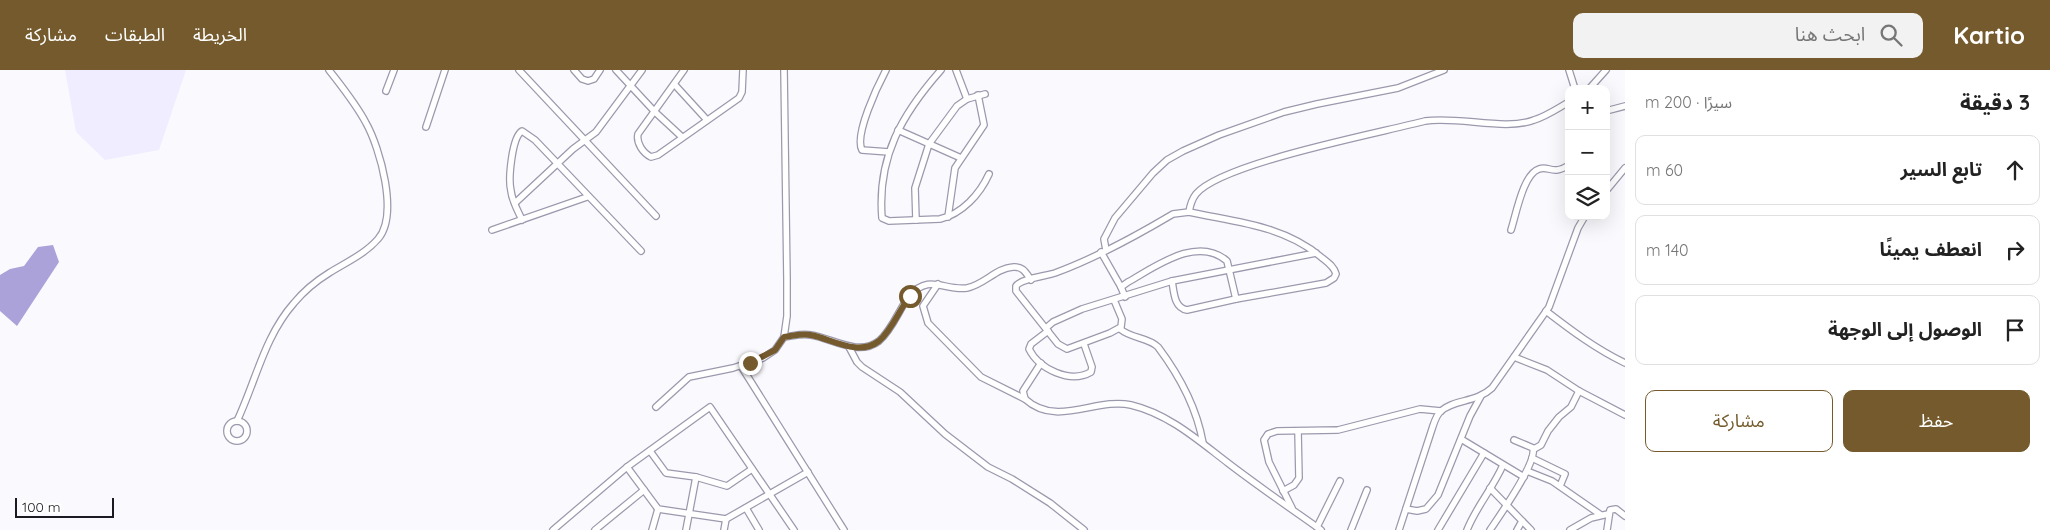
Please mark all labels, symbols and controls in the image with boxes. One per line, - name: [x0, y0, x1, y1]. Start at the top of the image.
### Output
- search box: [1573, 13, 1923, 58]
- text: Kartio: [1953, 20, 2025, 50]
- icon: search: [1877, 21, 1905, 49]
- text: ابحث هنا: [1795, 22, 1865, 46]
- text: مشاركة: [25, 23, 77, 46]
- text: الطبقات: [105, 23, 165, 46]
- text: الخريطة: [193, 23, 247, 46]
- map controls: [1565, 85, 1610, 220]
- button: +: [1565, 85, 1610, 130]
- text: 3 دقيقة: [1960, 89, 2030, 115]
- text: سيرًا · 200 m: [1645, 92, 1732, 112]
- button: −: [1565, 130, 1610, 175]
- icon: ahead: [2001, 156, 2029, 184]
- text: تابع السير: [1900, 157, 1982, 181]
- text: 60 m: [1646, 160, 1683, 180]
- button: layers: [1565, 175, 1610, 220]
- icon: right: [2001, 236, 2029, 264]
- text: انعطف يمينًا: [1880, 237, 1982, 261]
- text: 140 m: [1646, 240, 1689, 260]
- route start: [899, 285, 922, 308]
- icon: arrive: [2001, 316, 2029, 344]
- text: الوصول إلى الوجهة: [1828, 317, 1982, 341]
- route end: [739, 352, 762, 375]
- button: مشاركة: [1645, 390, 1833, 452]
- button: حفظ: [1843, 390, 2030, 452]
- scale bar: [15, 495, 114, 518]
- text: 100 m: [22, 498, 60, 516]

